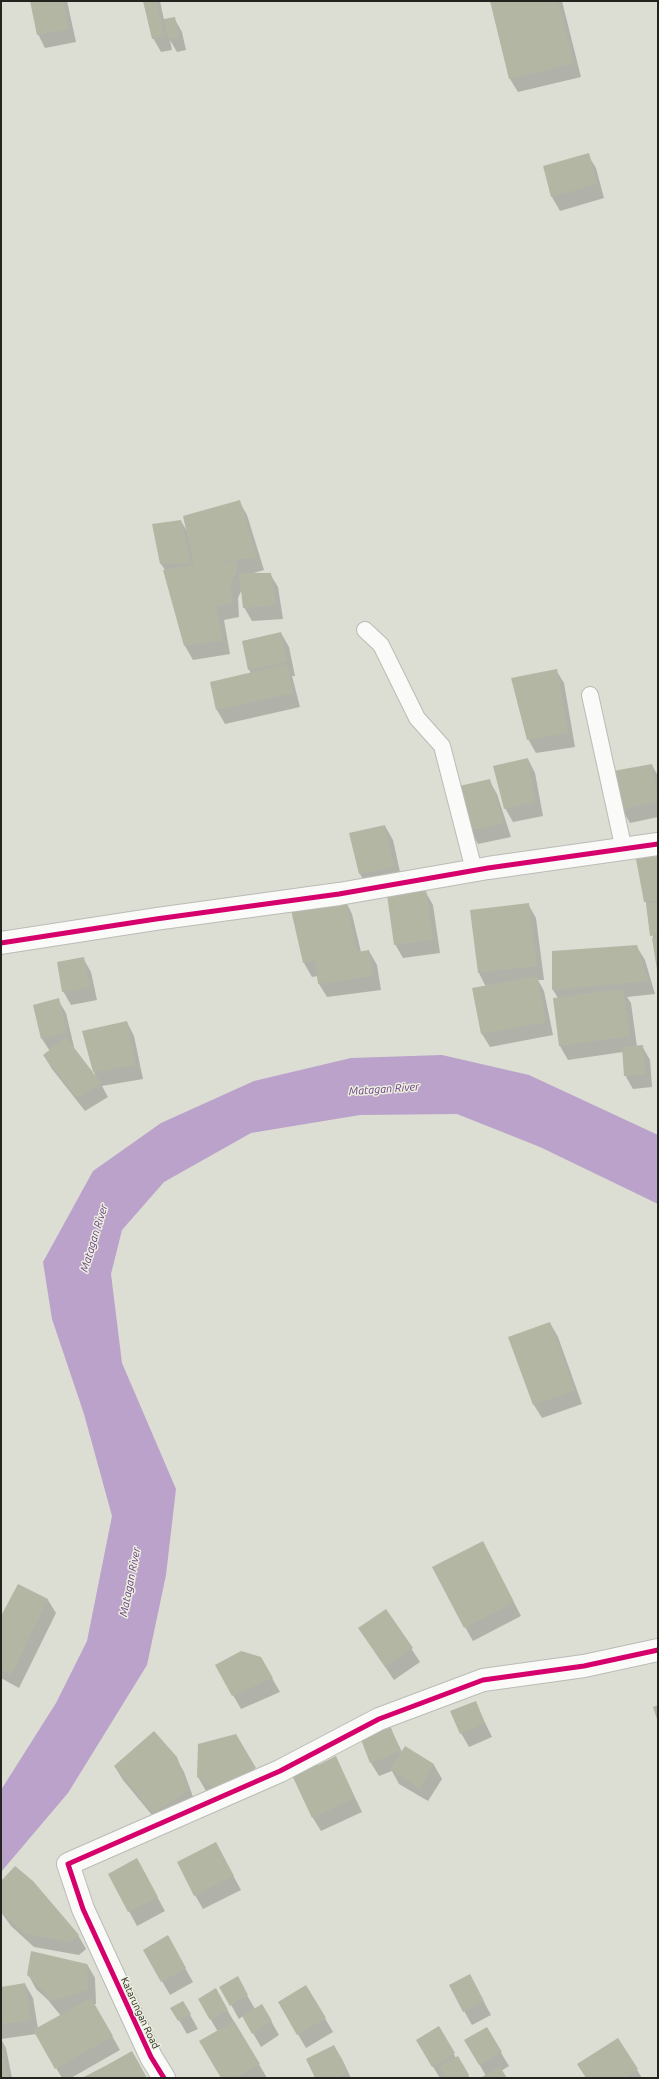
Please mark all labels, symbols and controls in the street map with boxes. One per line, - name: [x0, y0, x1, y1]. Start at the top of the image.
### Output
- water label: Matagan River: [348, 1080, 420, 1098]
- water label: Matagan River: [77, 1202, 111, 1274]
- water label: Matagan River: [117, 1546, 143, 1618]
- street label: Katarungan Road: [118, 1975, 162, 2051]

